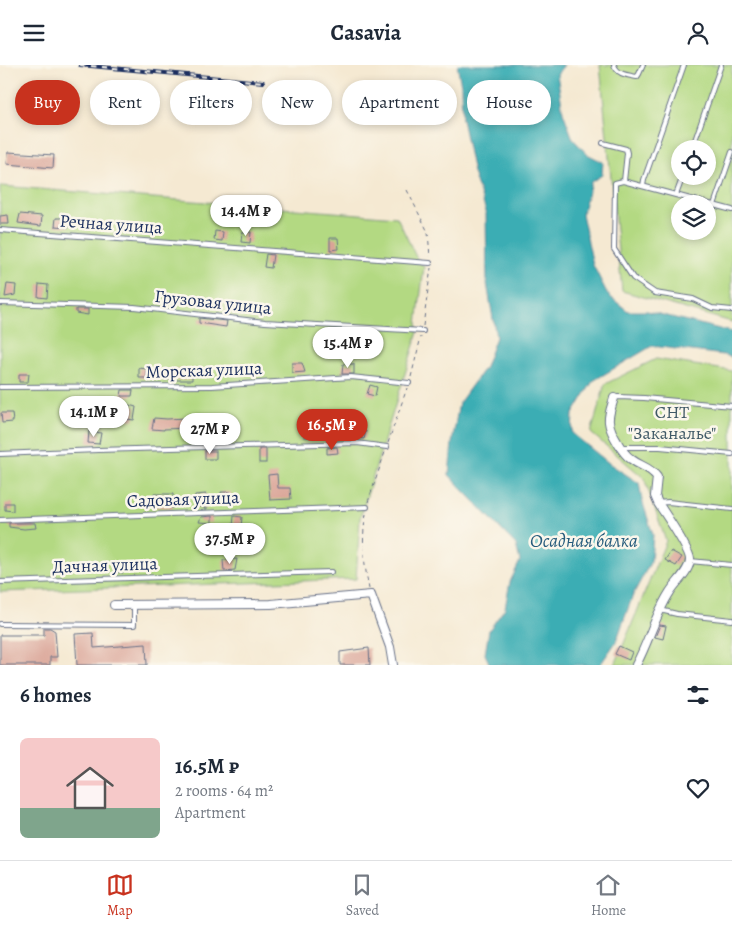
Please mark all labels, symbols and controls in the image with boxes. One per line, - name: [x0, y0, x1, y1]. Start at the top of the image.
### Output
- text: Casavia: [331, 18, 401, 48]
- icon: menu: [20, 19, 48, 47]
- icon: person: [684, 19, 712, 47]
- chip: Buy: [15, 80, 80, 125]
- chip: Rent: [90, 80, 160, 125]
- chip: Filters: [170, 80, 252, 125]
- chip: New: [262, 80, 332, 125]
- chip: Apartment: [342, 80, 457, 125]
- chip: House: [467, 80, 551, 125]
- map controls: [671, 140, 716, 240]
- button: locate: [671, 140, 716, 185]
- pin: 14.4M ₽: [200, 195, 292, 237]
- button: layers: [671, 195, 716, 240]
- text: 14.4M ₽: [221, 200, 271, 222]
- street label: Речная улица: [59, 208, 164, 240]
- street label: Грузовая улица: [153, 284, 273, 320]
- pin: 15.4M ₽: [302, 327, 394, 369]
- text: 15.4M ₽: [324, 332, 372, 354]
- street label: Морская улица: [145, 356, 263, 384]
- pin: 14.1M ₽: [48, 395, 140, 438]
- park label: СНТ "Заканалье": [628, 400, 716, 445]
- text: 14.1M ₽: [70, 401, 118, 423]
- pin: 16.5M ₽: [286, 409, 378, 451]
- pin: 27M ₽: [175, 413, 245, 455]
- text: 16.5M ₽: [308, 414, 356, 436]
- text: 27M ₽: [191, 418, 229, 440]
- street label: Садовая улица: [126, 485, 240, 513]
- pin: 37.5M ₽: [184, 523, 276, 565]
- text: 37.5M ₽: [205, 528, 255, 550]
- water label: Осадная балка: [530, 528, 638, 554]
- street label: Дачная улица: [52, 551, 159, 579]
- text: 6 homes: [20, 681, 92, 709]
- icon: filters: [684, 681, 712, 709]
- text: 16.5M ₽: [175, 752, 239, 780]
- icon: home: [60, 758, 120, 818]
- icon: heart: [684, 774, 712, 802]
- text: 2 rooms · 64 m²: [175, 780, 273, 802]
- text: Apartment: [175, 802, 246, 824]
- tab: Map: [106, 871, 134, 920]
- tab: Saved: [346, 871, 379, 920]
- tab: Home: [591, 871, 626, 920]

